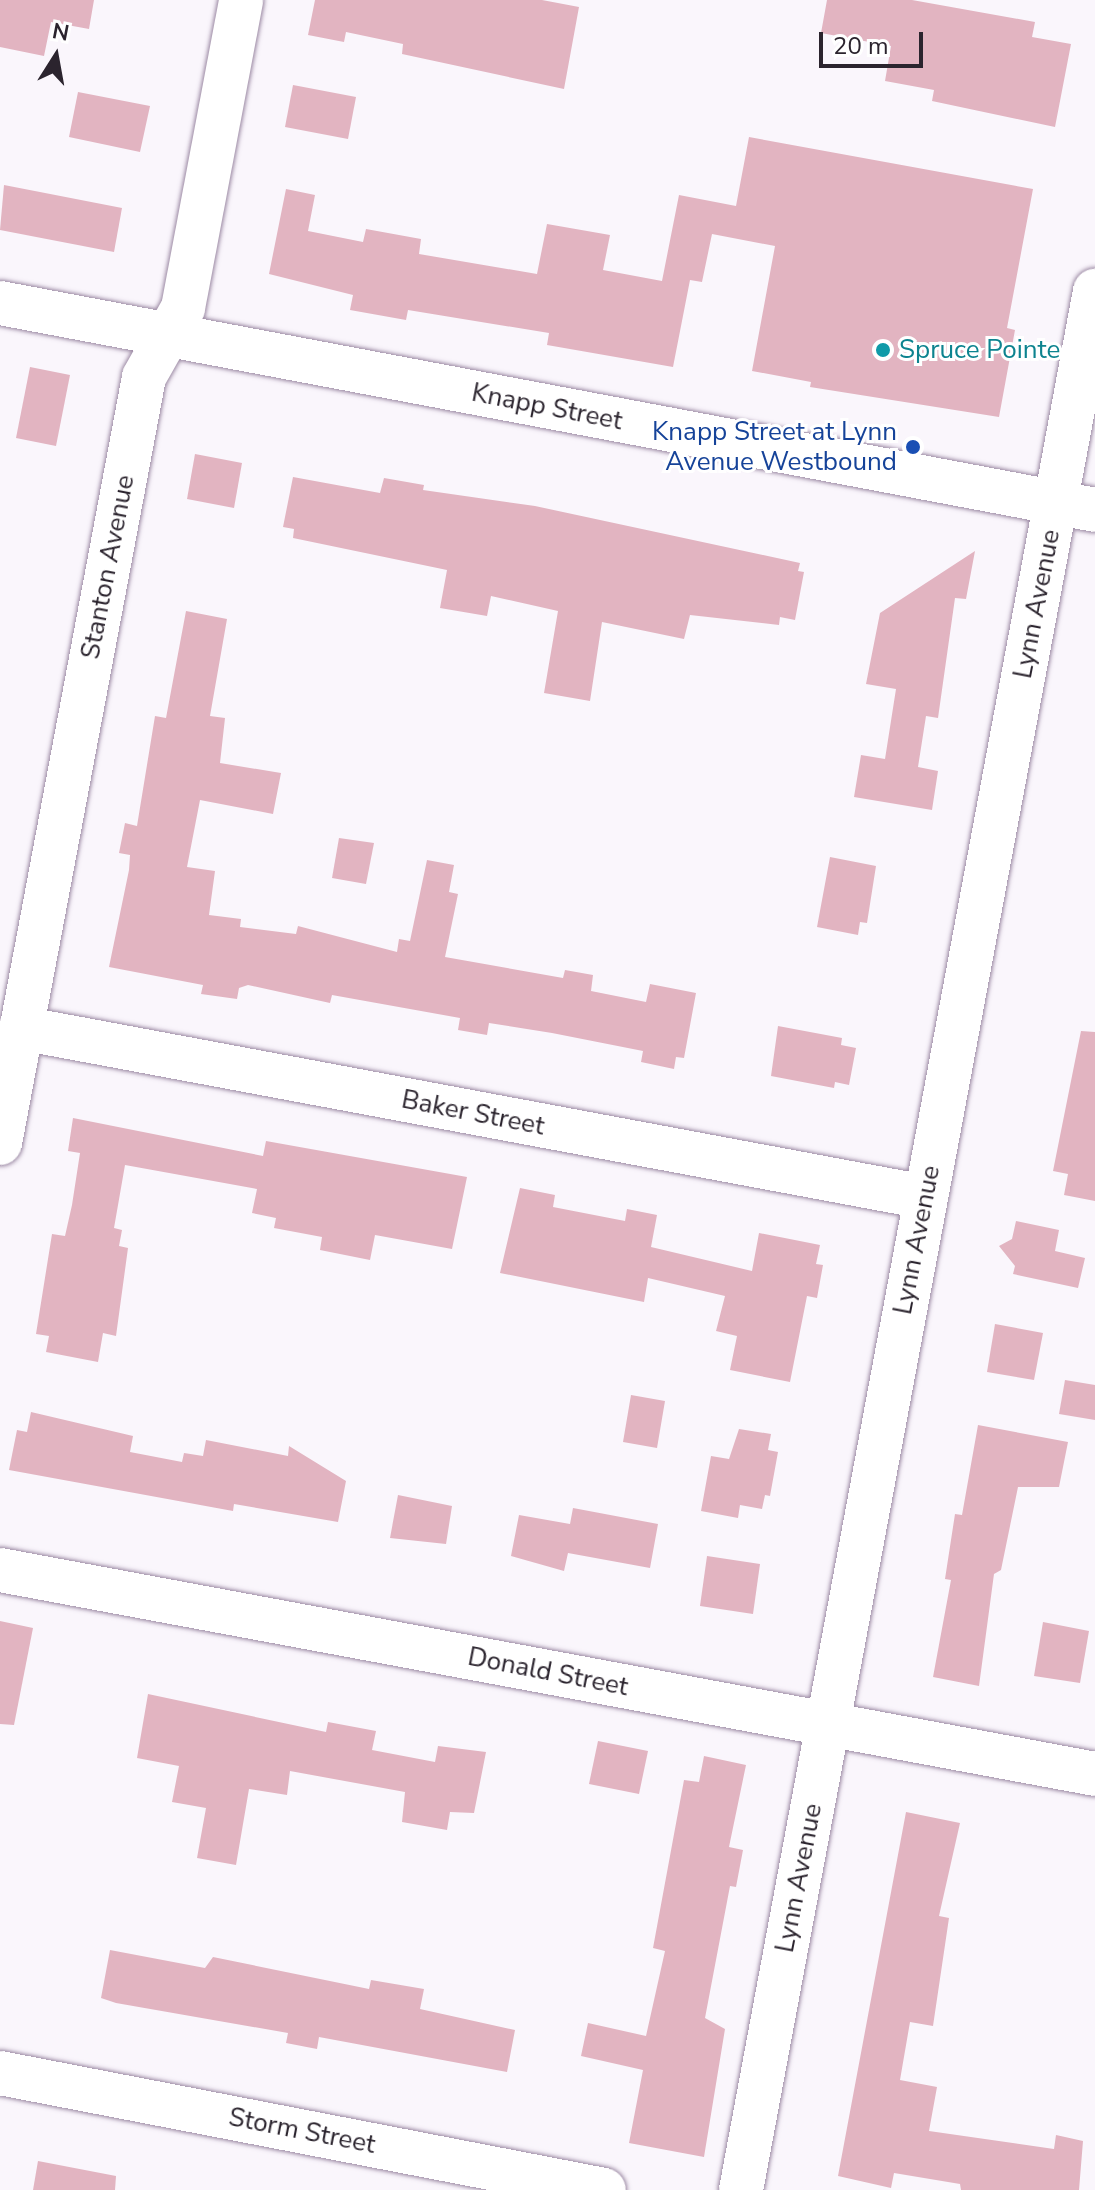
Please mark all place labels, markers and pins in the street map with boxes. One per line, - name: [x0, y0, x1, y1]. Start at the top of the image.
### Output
- place label: Spruce Pointe: [899, 334, 1060, 366]
- marker: Spruce Pointe: [874, 341, 892, 359]
- place label: Knapp Street at Lynn Avenue Westbound: [652, 416, 897, 478]
- marker: Knapp Street at Lynn Avenue Westbound: [904, 438, 922, 456]

